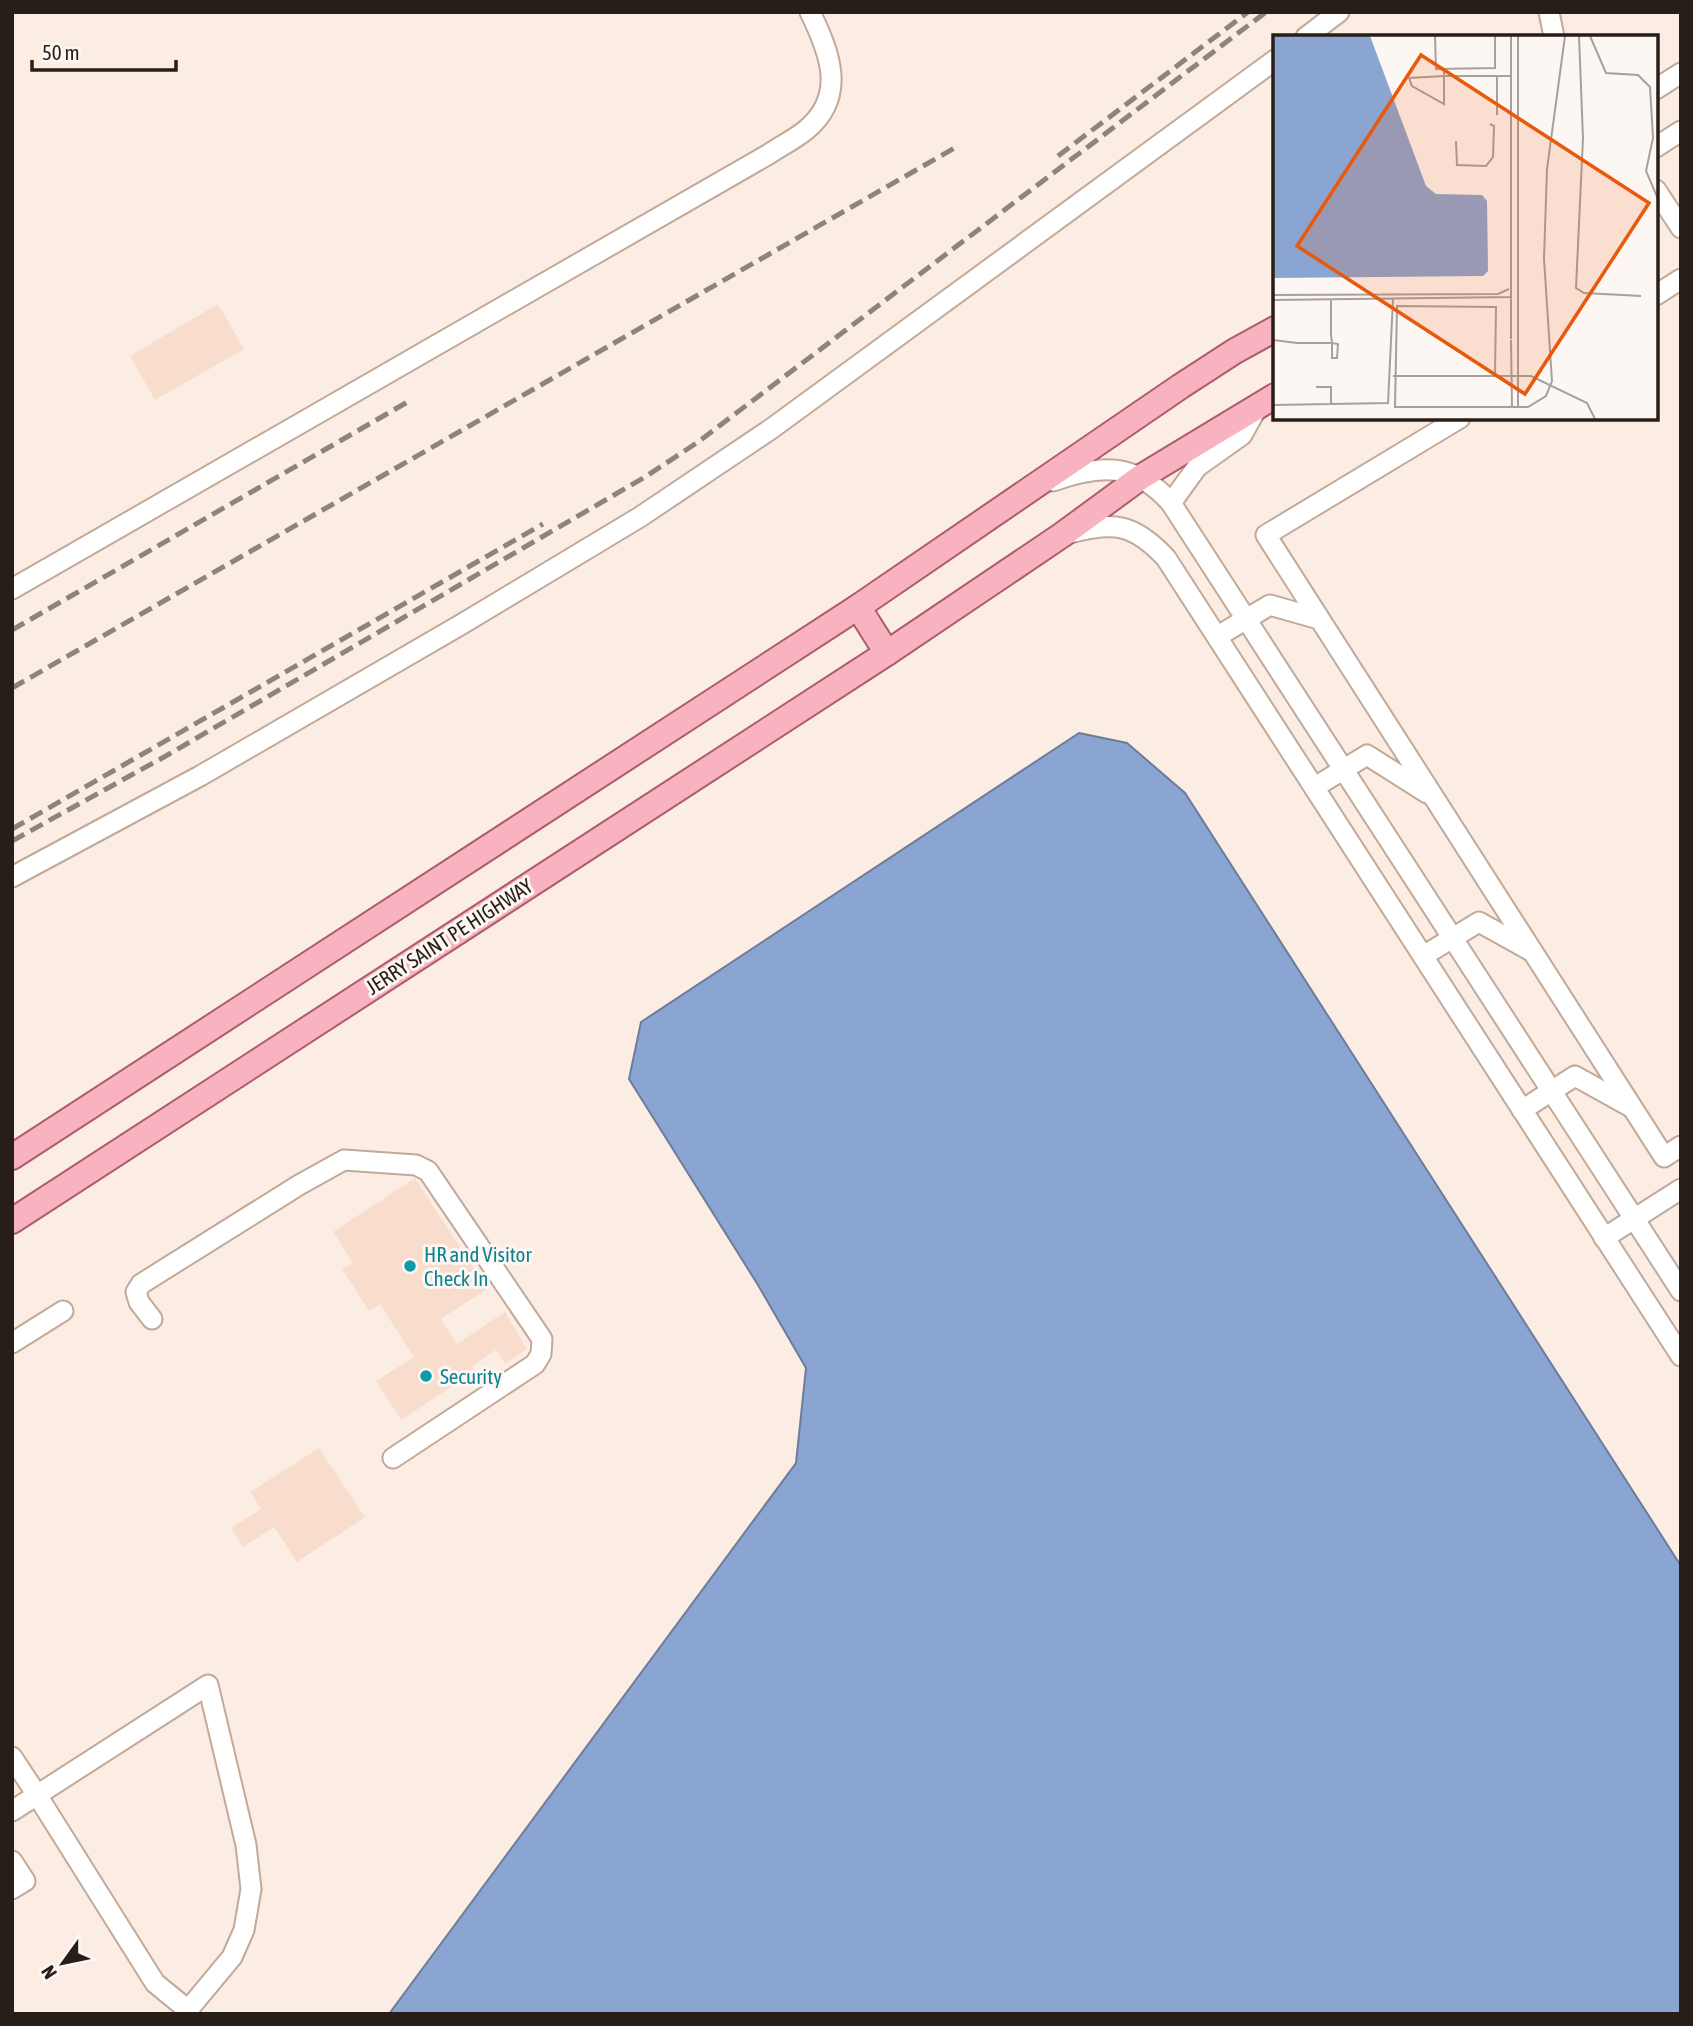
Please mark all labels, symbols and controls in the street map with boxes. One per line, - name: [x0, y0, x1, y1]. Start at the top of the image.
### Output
- scale bar: [32, 28, 175, 72]
- inset map: [1273, 35, 1658, 420]
- text: 50 m: [42, 40, 80, 64]
- street label: JERRY SAINT PE HIGHWAY: [361, 873, 537, 999]
- place label: HR and Visitor Check In: [424, 1242, 532, 1290]
- marker: HR and Visitor Check In: [402, 1258, 418, 1274]
- place label: Security: [440, 1364, 502, 1388]
- marker: Security: [418, 1368, 434, 1384]
- north arrow: [28, 1928, 98, 1998]
- text: N: [36, 1962, 61, 1983]

